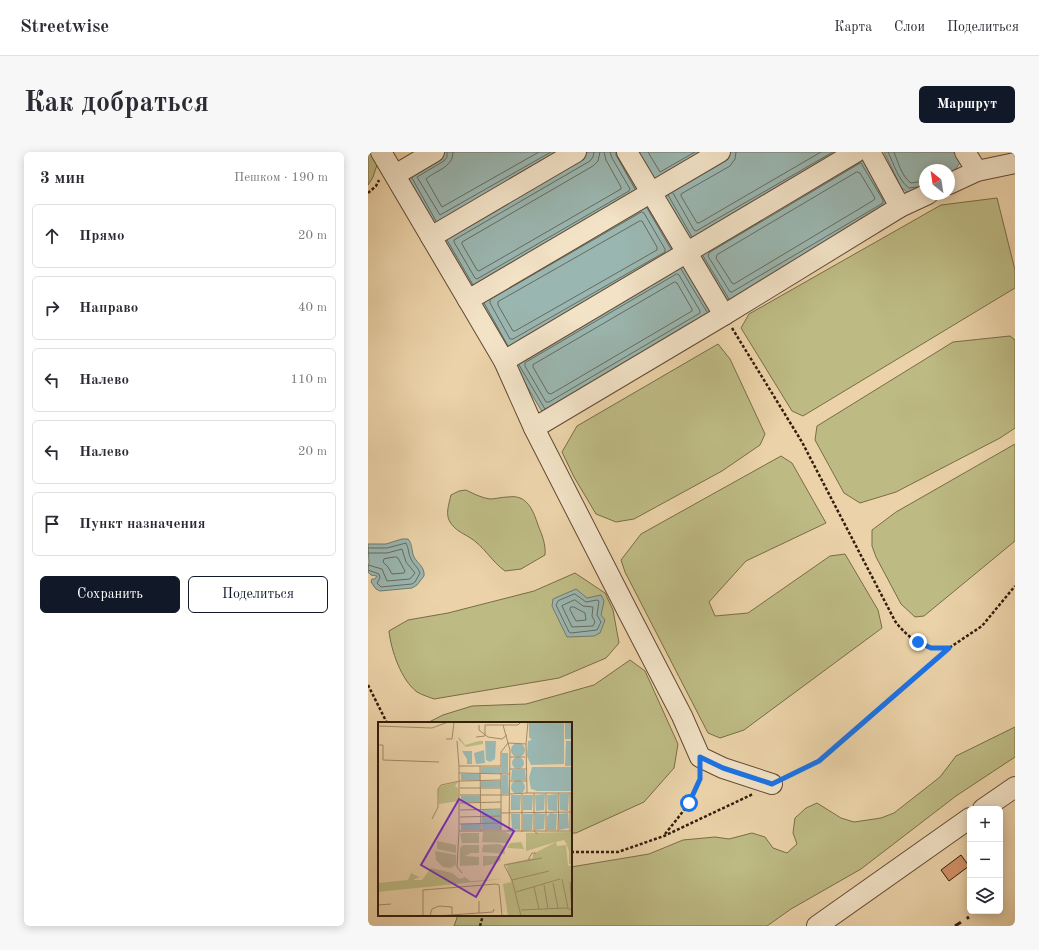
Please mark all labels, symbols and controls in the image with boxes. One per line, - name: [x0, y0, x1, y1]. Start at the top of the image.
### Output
- text: Streetwise: [20, 18, 109, 37]
- text: Карта: [834, 20, 872, 34]
- text: Слои: [894, 20, 925, 34]
- text: Поделиться: [947, 20, 1019, 34]
- button: Маршрут: [919, 86, 1015, 123]
- text: Как добраться: [24, 90, 209, 118]
- north arrow: [919, 164, 955, 200]
- text: 3 мин: [40, 170, 85, 187]
- text: Пешком · 190 m: [234, 171, 328, 184]
- icon: ahead: [41, 225, 63, 247]
- text: Прямо: [79, 229, 125, 244]
- text: 20 m: [298, 229, 327, 242]
- icon: right: [41, 297, 63, 319]
- text: Направо: [79, 301, 138, 316]
- text: 40 m: [298, 301, 327, 314]
- icon: left: [41, 369, 63, 391]
- text: Налево: [79, 373, 129, 388]
- text: 110 m: [290, 373, 327, 386]
- icon: left: [41, 441, 63, 463]
- text: Налево: [79, 445, 129, 460]
- text: 20 m: [298, 445, 327, 458]
- icon: arrive: [41, 513, 63, 535]
- text: Пункт назначения: [79, 517, 206, 532]
- button: Сохранить: [40, 576, 180, 613]
- button: Поделиться: [188, 576, 328, 613]
- route end: [909, 633, 927, 651]
- inset map: [378, 722, 572, 916]
- route start: [680, 794, 698, 812]
- map controls: [967, 806, 1003, 914]
- button: +: [967, 806, 1003, 842]
- button: −: [967, 842, 1003, 878]
- button: layers: [967, 878, 1003, 914]

